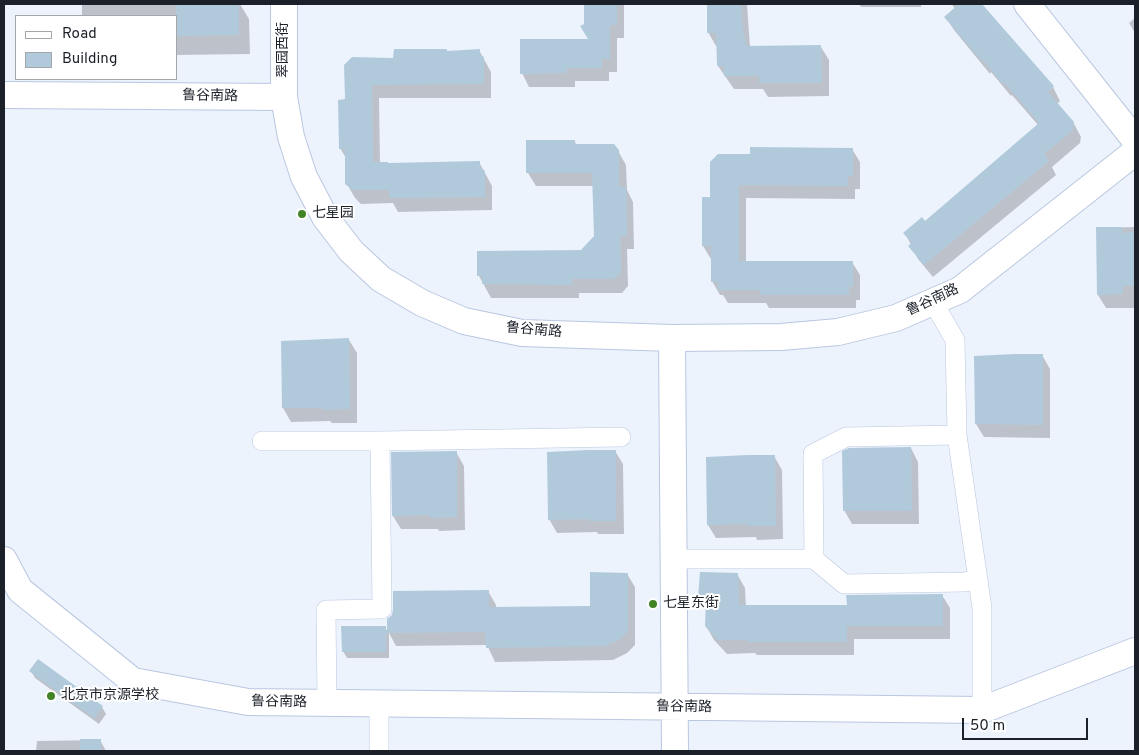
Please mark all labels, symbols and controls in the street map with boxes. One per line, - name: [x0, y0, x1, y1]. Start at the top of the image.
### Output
- legend: [15, 15, 178, 80]
- street label: 翠园西街: [276, 22, 292, 78]
- text: Road: [62, 25, 97, 44]
- text: Building: [62, 50, 117, 69]
- street label: 鲁谷南路: [182, 88, 238, 106]
- place label: 七星园: [312, 206, 354, 222]
- marker: 七星园: [296, 208, 308, 220]
- street label: 鲁谷南路: [904, 282, 962, 320]
- street label: 鲁谷南路: [505, 320, 563, 342]
- place label: 七星东街: [663, 596, 719, 612]
- marker: 七星东街: [647, 598, 659, 610]
- place label: 北京市京源学校: [61, 688, 159, 704]
- marker: 北京市京源学校: [45, 690, 57, 702]
- street label: 鲁谷南路: [251, 694, 307, 712]
- street label: 鲁谷南路: [656, 699, 712, 717]
- scale bar: [964, 708, 1090, 740]
- text: 50 m: [970, 717, 1005, 736]

